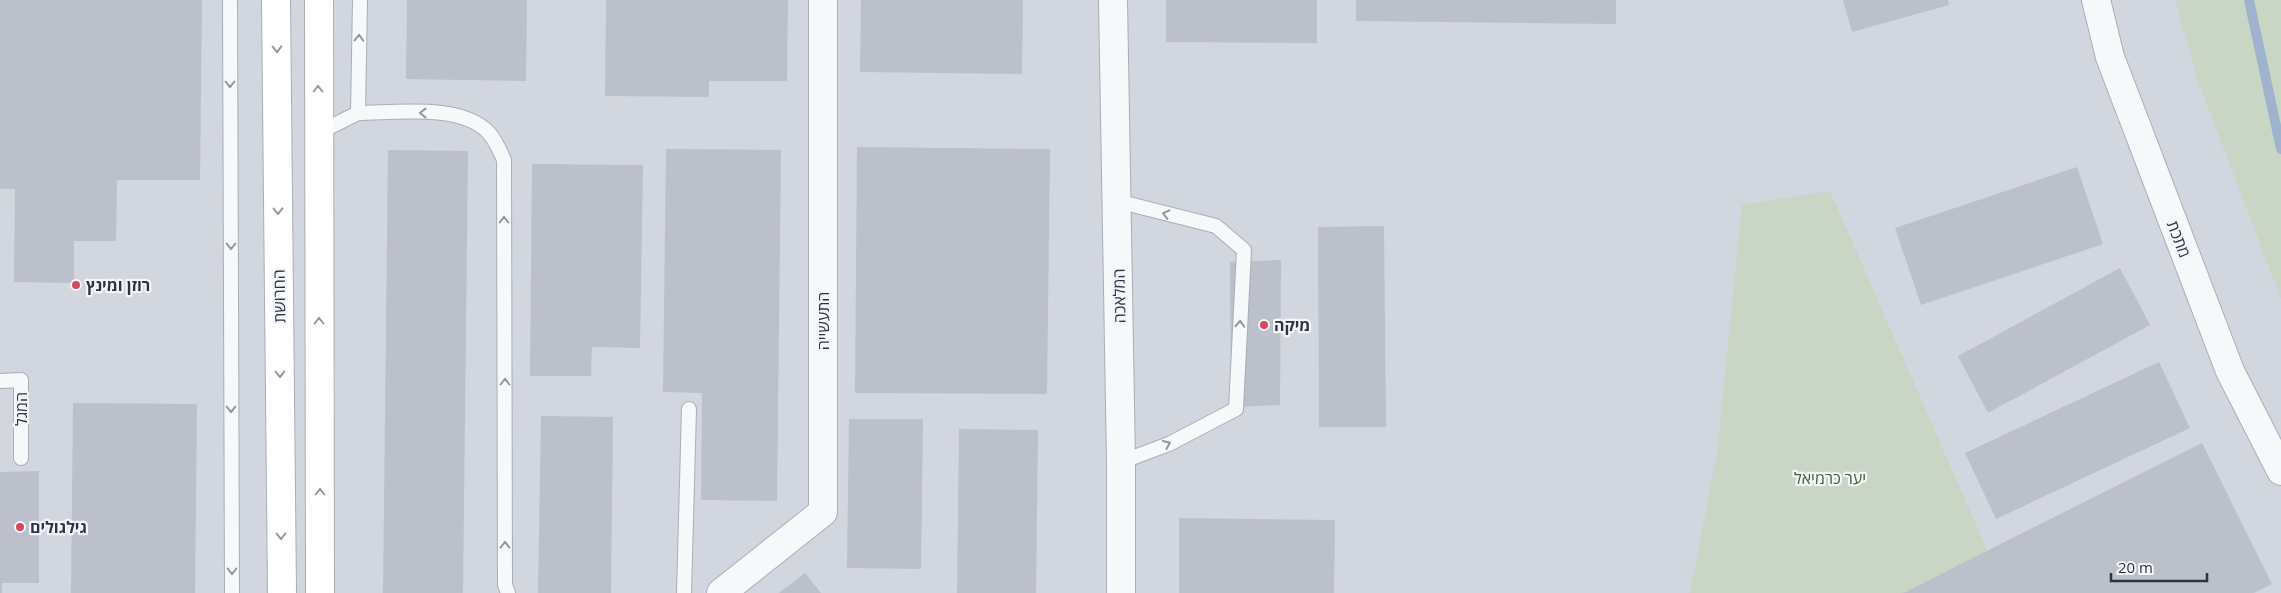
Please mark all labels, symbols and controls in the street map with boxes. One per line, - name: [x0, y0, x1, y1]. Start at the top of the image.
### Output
- one-way arrow: [354, 34, 364, 42]
- one-way arrow: [272, 45, 282, 53]
- one-way arrow: [225, 80, 235, 88]
- one-way arrow: [313, 85, 323, 92]
- one-way arrow: [418, 108, 426, 118]
- one-way arrow: [273, 208, 283, 215]
- one-way arrow: [1163, 209, 1171, 219]
- one-way arrow: [499, 215, 509, 223]
- street label: מתכת: [2162, 217, 2196, 261]
- one-way arrow: [226, 242, 236, 250]
- street label: המלאכה: [1108, 268, 1130, 324]
- street label: החרושת: [268, 269, 290, 323]
- place label: רוזן ומינץ: [86, 274, 150, 296]
- marker: רוזן ומינץ: [70, 279, 82, 291]
- street label: התעשייה: [812, 292, 834, 350]
- place label: מיקה: [1274, 314, 1310, 336]
- one-way arrow: [314, 317, 324, 325]
- marker: מיקה: [1258, 319, 1270, 331]
- one-way arrow: [1235, 320, 1246, 328]
- one-way arrow: [275, 370, 285, 378]
- one-way arrow: [500, 378, 510, 386]
- street label: המגל: [10, 392, 32, 426]
- one-way arrow: [226, 405, 236, 413]
- one-way arrow: [1162, 440, 1171, 451]
- park label: יער כרמיאל: [1794, 467, 1866, 489]
- one-way arrow: [315, 488, 325, 496]
- place label: גילגולים: [30, 516, 87, 538]
- marker: גילגולים: [14, 521, 26, 533]
- one-way arrow: [276, 532, 286, 540]
- one-way arrow: [500, 540, 510, 548]
- scale bar: [2111, 550, 2207, 582]
- text: 20 m: [2118, 557, 2153, 577]
- one-way arrow: [227, 568, 237, 575]

